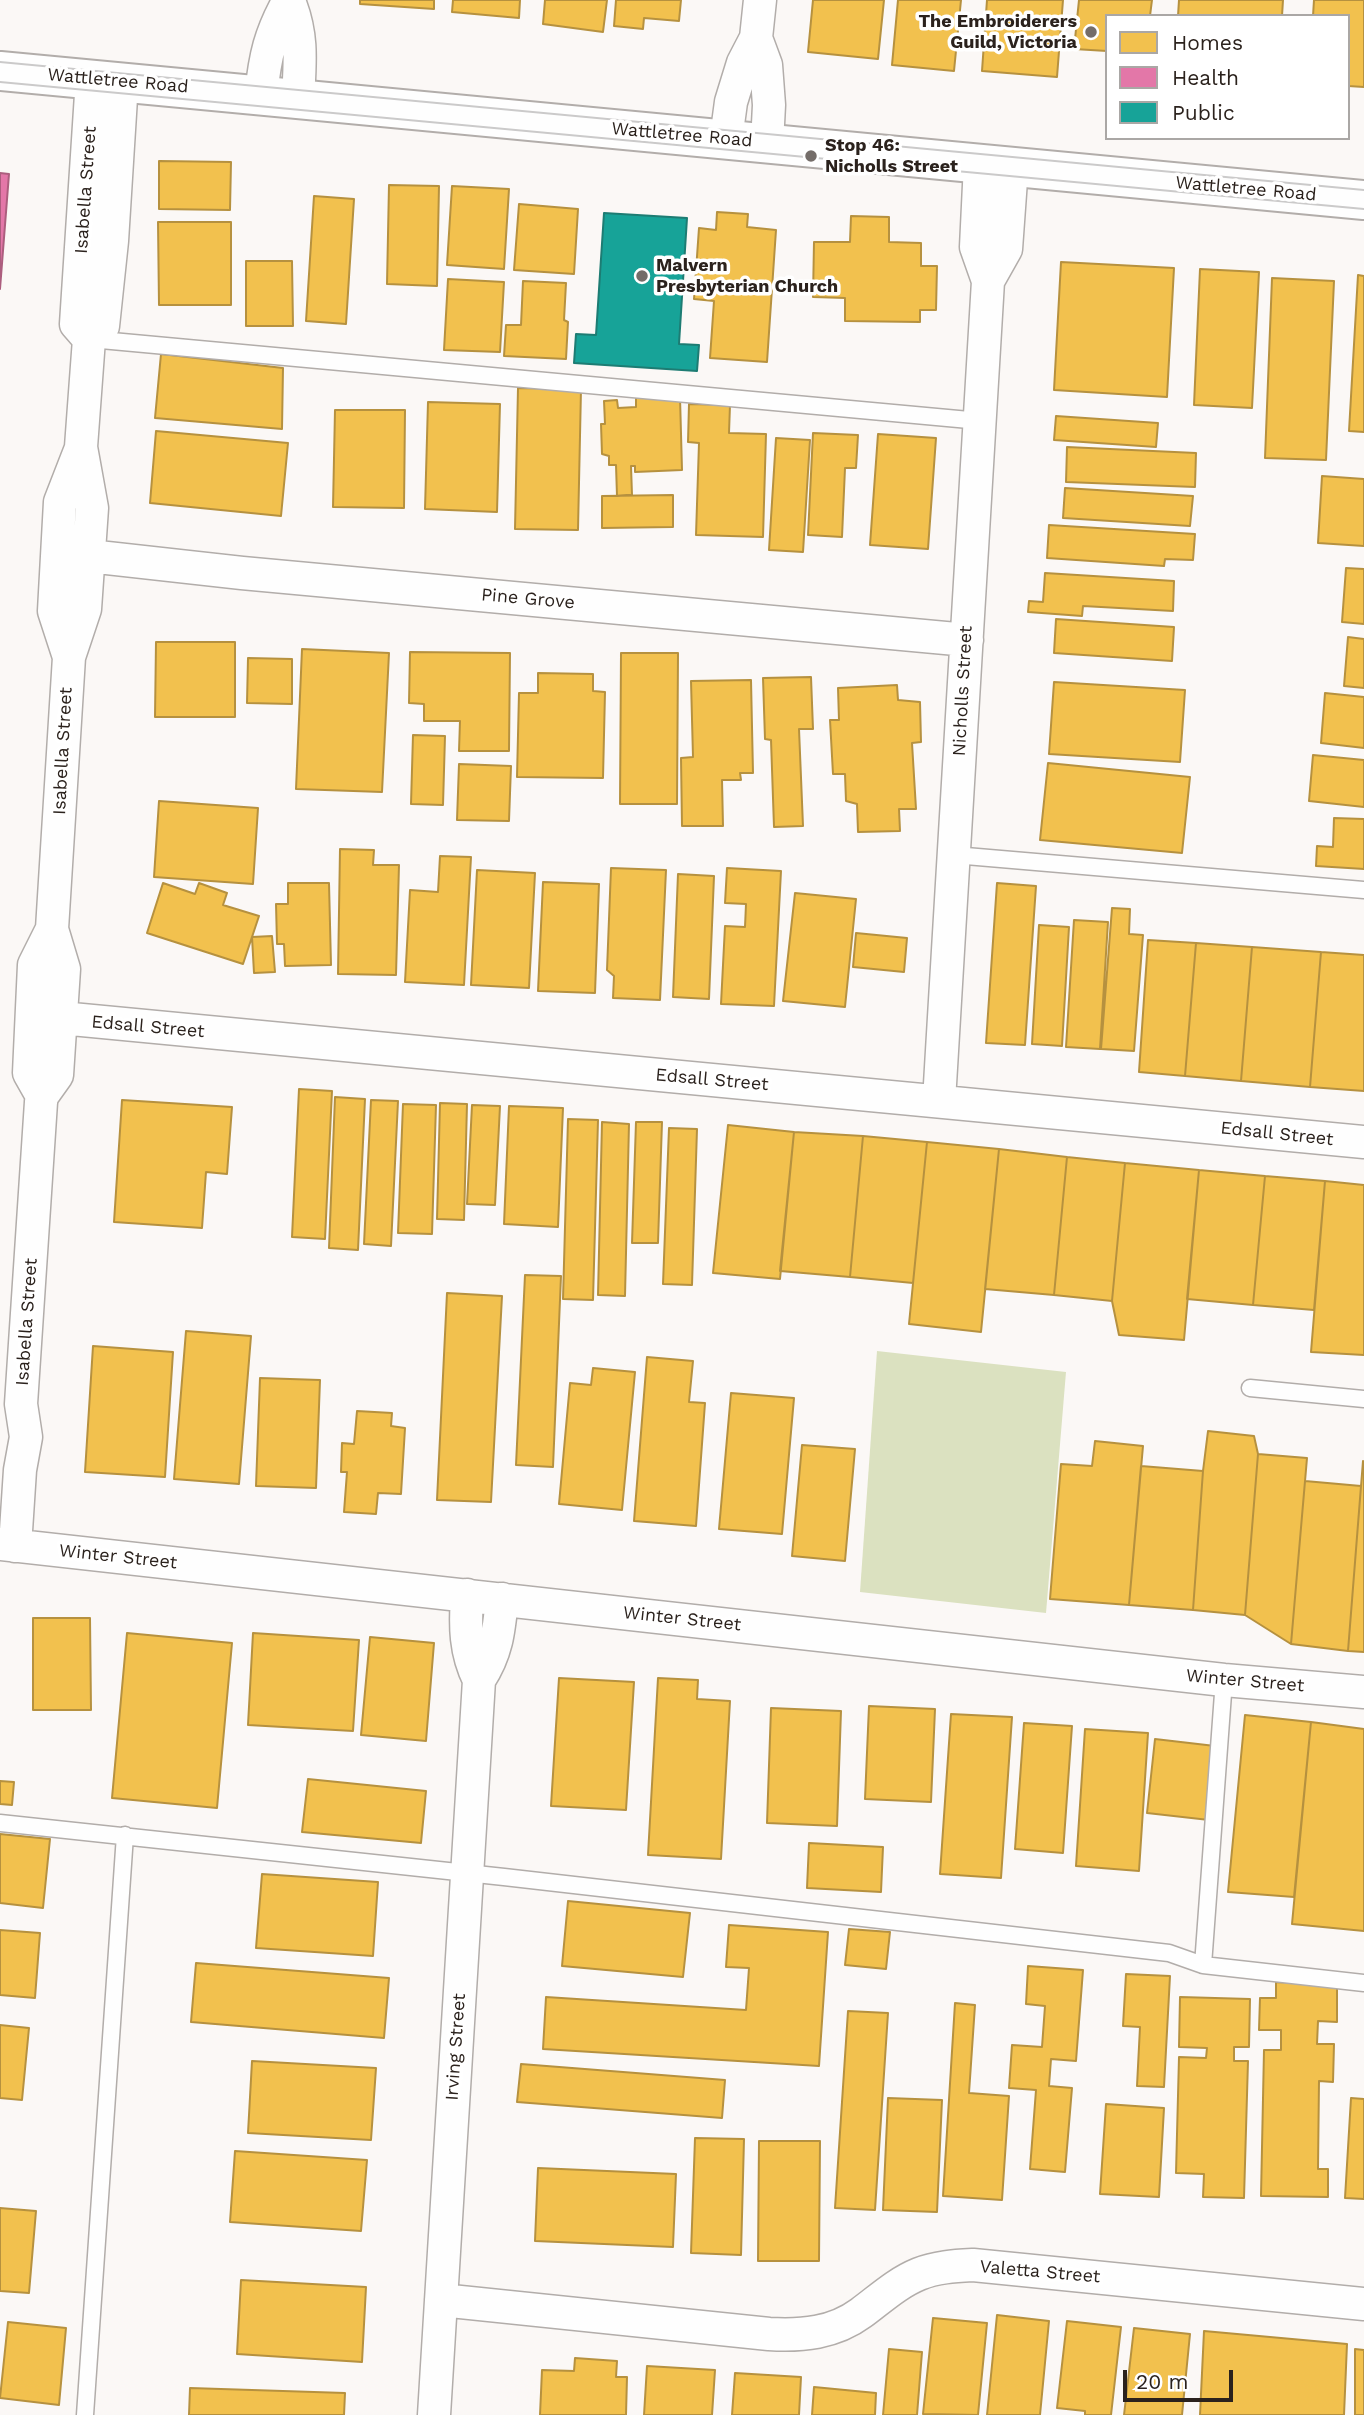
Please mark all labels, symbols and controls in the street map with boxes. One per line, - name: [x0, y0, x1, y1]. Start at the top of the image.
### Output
- place label: The Embroiderers Guild, Victoria: [918, 11, 1077, 54]
- legend: [1105, 14, 1350, 140]
- marker: The Embroiderers Guild, Victoria: [1083, 24, 1099, 40]
- text: Homes: [1172, 30, 1243, 55]
- street label: Wattletree Road: [47, 64, 189, 98]
- text: Health: [1172, 65, 1239, 90]
- text: Public: [1172, 100, 1235, 125]
- street label: Wattletree Road: [611, 118, 753, 152]
- street label: Isabella Street: [71, 125, 101, 255]
- place label: Stop 46: Nicholls Street: [825, 135, 958, 178]
- marker: Stop 46: Nicholls Street: [803, 148, 819, 164]
- street label: Wattletree Road: [1175, 172, 1317, 206]
- place label: Malvern Presbyterian Church: [656, 255, 838, 298]
- marker: Malvern Presbyterian Church: [634, 268, 650, 284]
- street label: Pine Grove: [480, 584, 576, 614]
- street label: Nicholls Street: [949, 625, 977, 757]
- street label: Isabella Street: [49, 687, 77, 815]
- street label: Edsall Street: [91, 1011, 205, 1043]
- street label: Edsall Street: [655, 1064, 769, 1096]
- street label: Edsall Street: [1219, 1117, 1335, 1151]
- street label: Isabella Street: [12, 1257, 42, 1387]
- street label: Winter Street: [58, 1540, 178, 1574]
- street label: Winter Street: [622, 1602, 742, 1636]
- street label: Winter Street: [1185, 1665, 1305, 1697]
- street label: Irving Street: [441, 1992, 471, 2102]
- street label: Valetta Street: [979, 2256, 1101, 2288]
- scale bar: [1126, 2356, 1236, 2400]
- text: 20 m: [1136, 2369, 1188, 2394]

